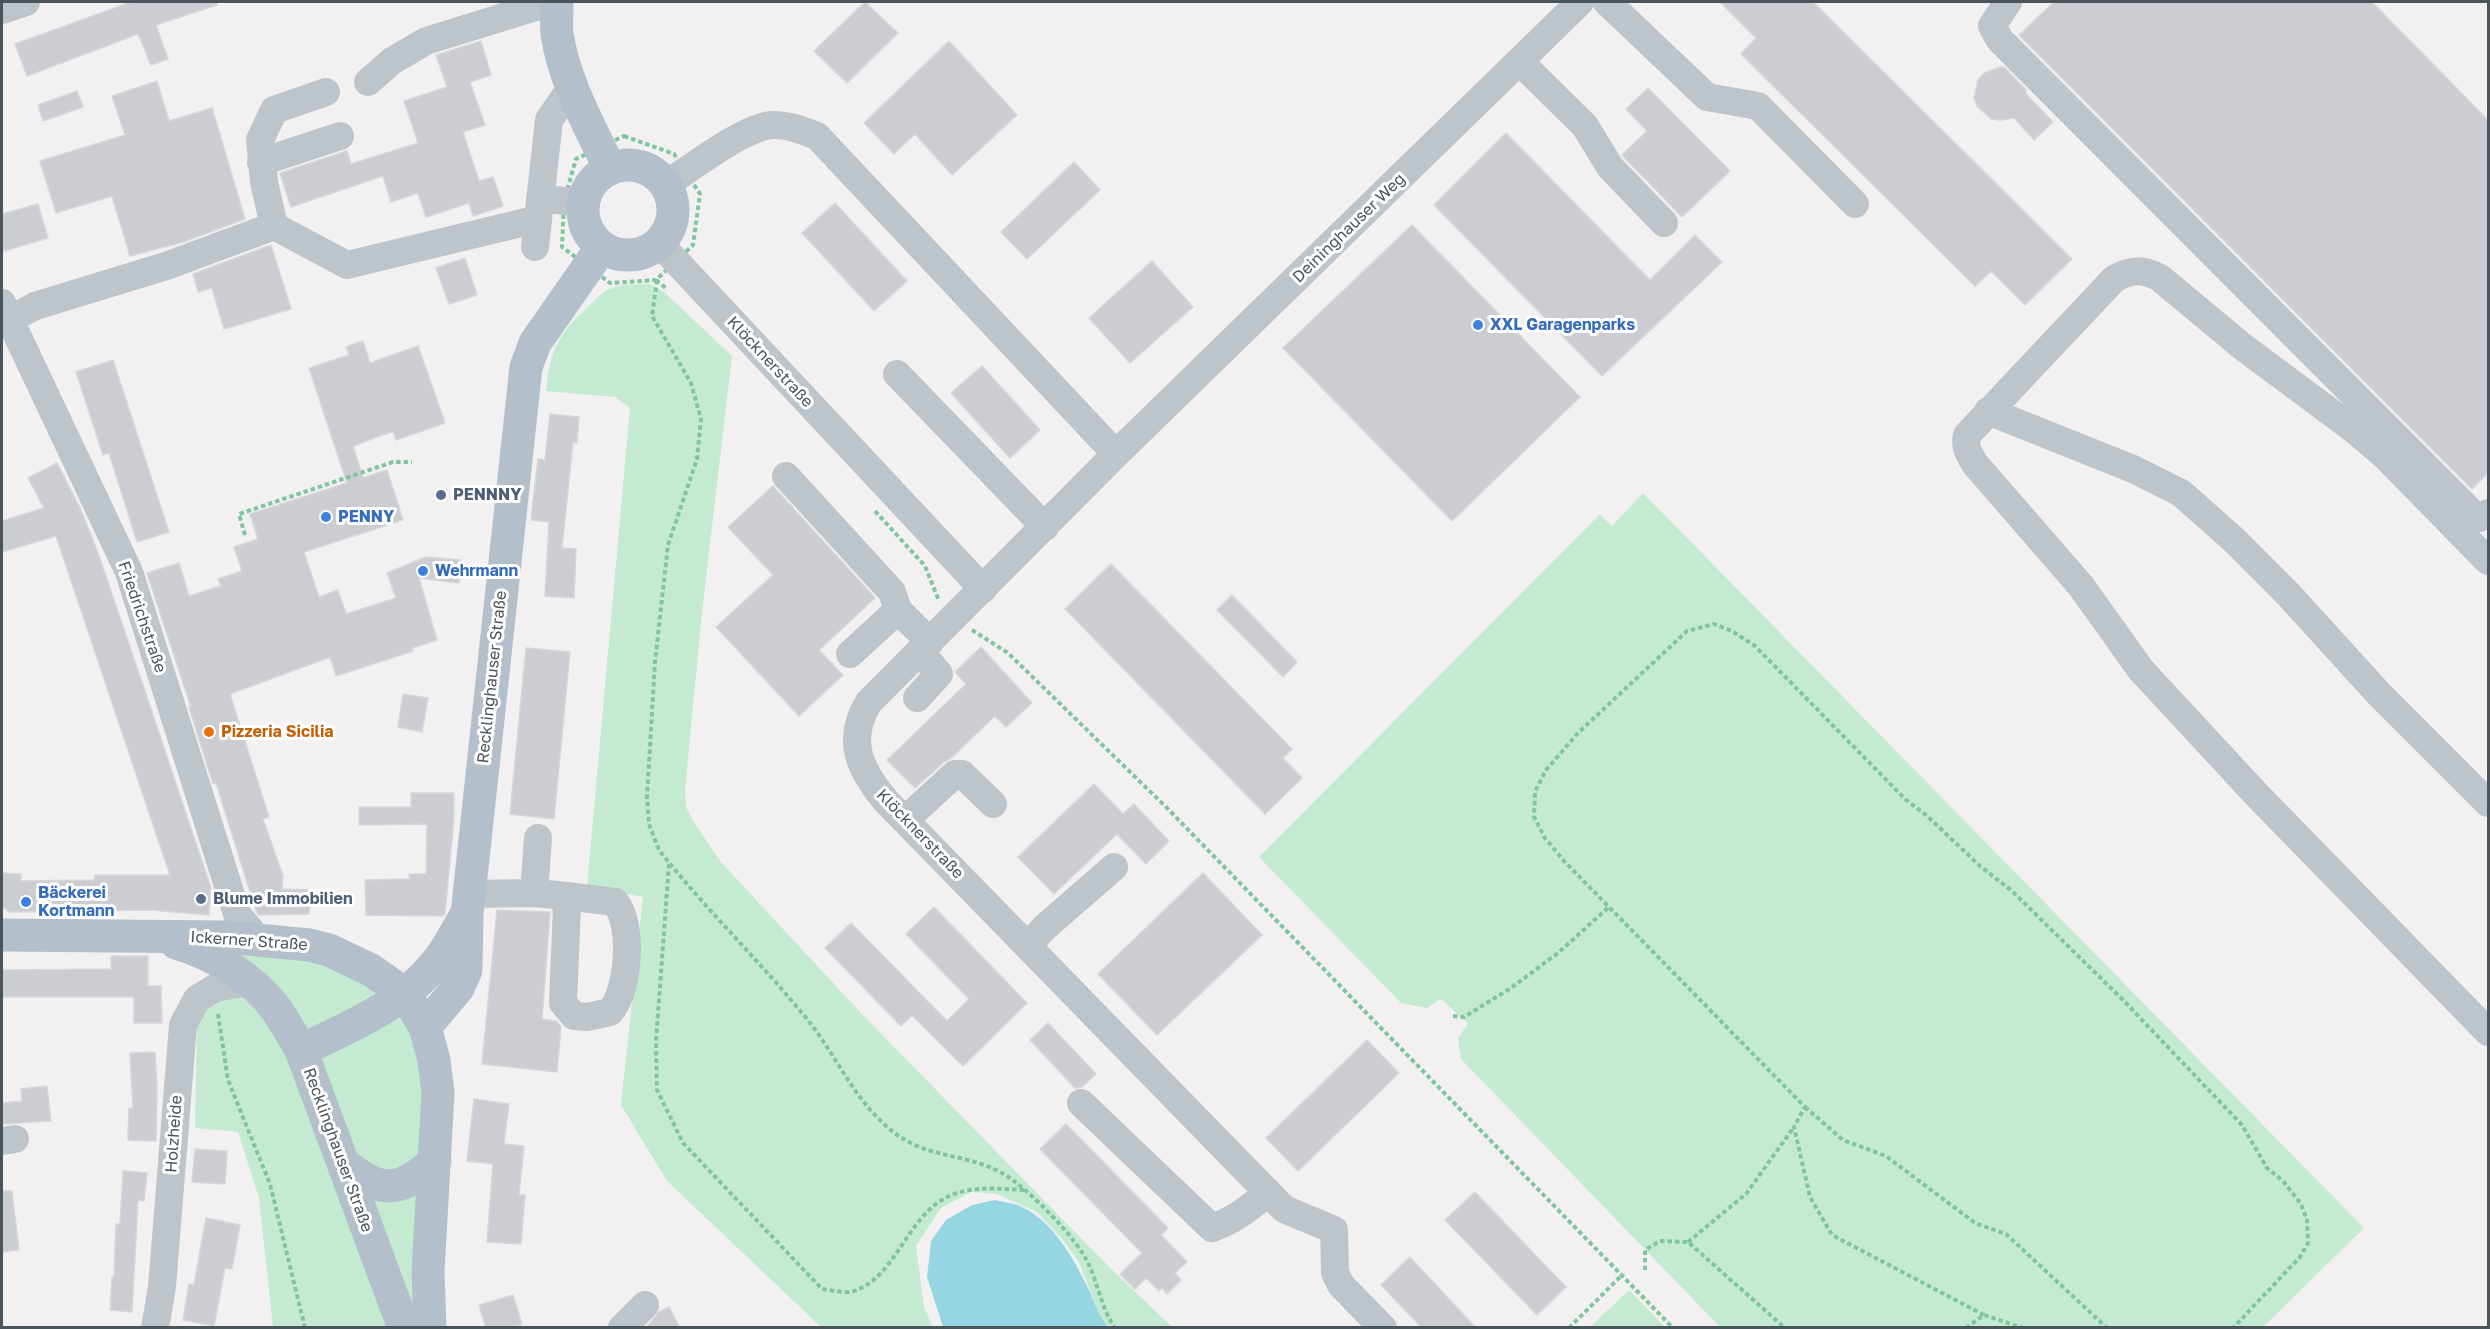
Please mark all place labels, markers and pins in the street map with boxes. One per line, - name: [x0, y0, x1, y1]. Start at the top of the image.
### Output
- place label: XXL Garagenparks: [1490, 315, 1635, 335]
- marker: XXL Garagenparks: [1471, 318, 1485, 332]
- place label: PENNNY: [453, 485, 521, 505]
- marker: PENNNY: [434, 488, 448, 502]
- place label: PENNY: [338, 507, 394, 527]
- marker: PENNY: [319, 510, 333, 524]
- place label: Wehrmann: [435, 561, 518, 581]
- marker: Wehrmann: [416, 564, 430, 578]
- place label: Pizzeria Sicilia: [221, 722, 334, 742]
- marker: Pizzeria Sicilia: [202, 725, 216, 739]
- place label: Bäckerei Kortmann: [38, 883, 114, 921]
- place label: Blume Immobilien: [213, 889, 353, 909]
- marker: Blume Immobilien: [194, 892, 208, 906]
- marker: Bäckerei Kortmann: [19, 895, 33, 909]

